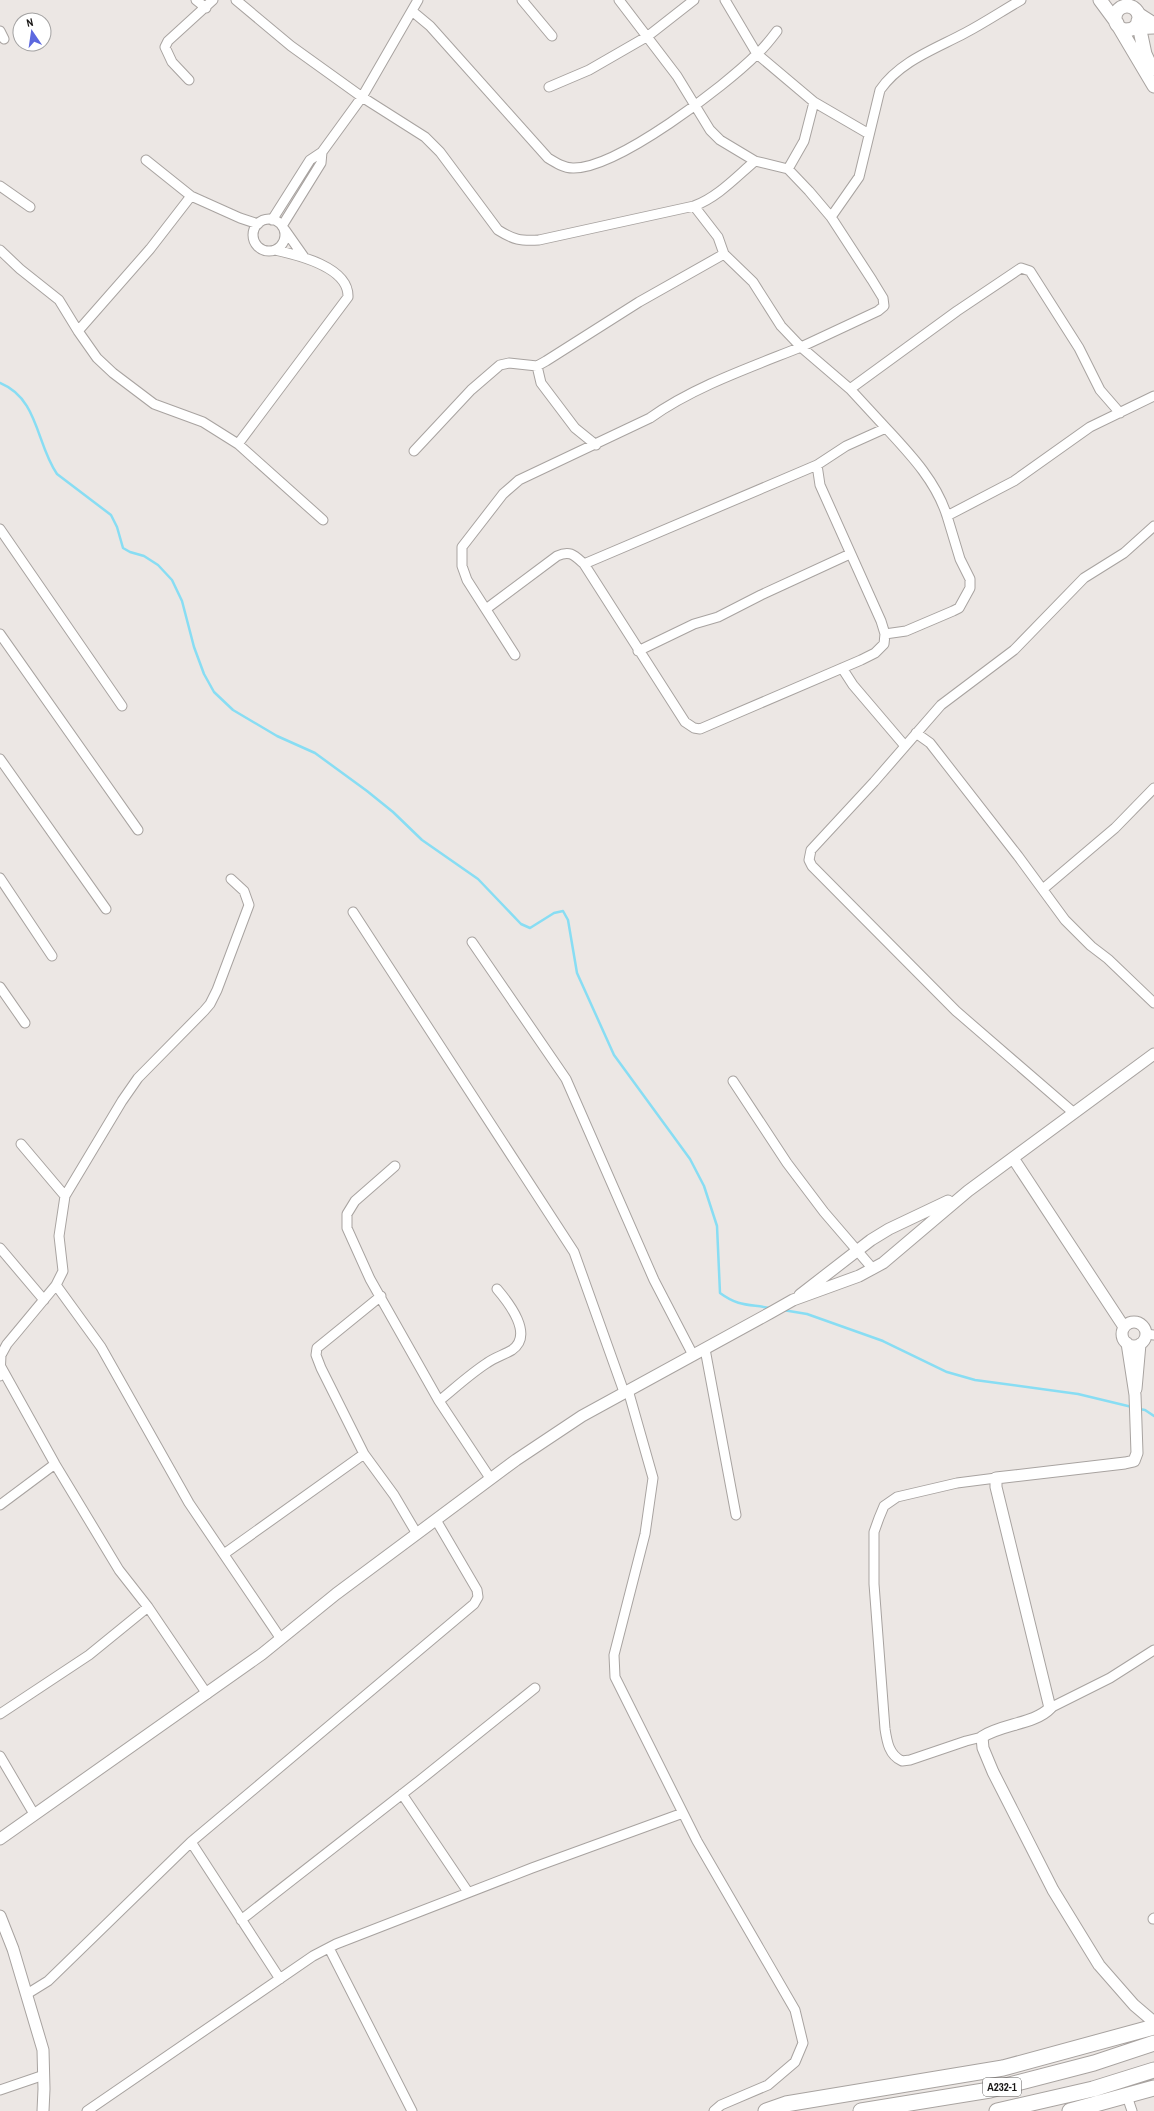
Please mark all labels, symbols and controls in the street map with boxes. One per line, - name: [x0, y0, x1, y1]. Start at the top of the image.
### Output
- north arrow: [12, 12, 52, 52]
- text: N: [25, 15, 34, 30]
- road number: A232-1: [983, 2078, 1021, 2096]

